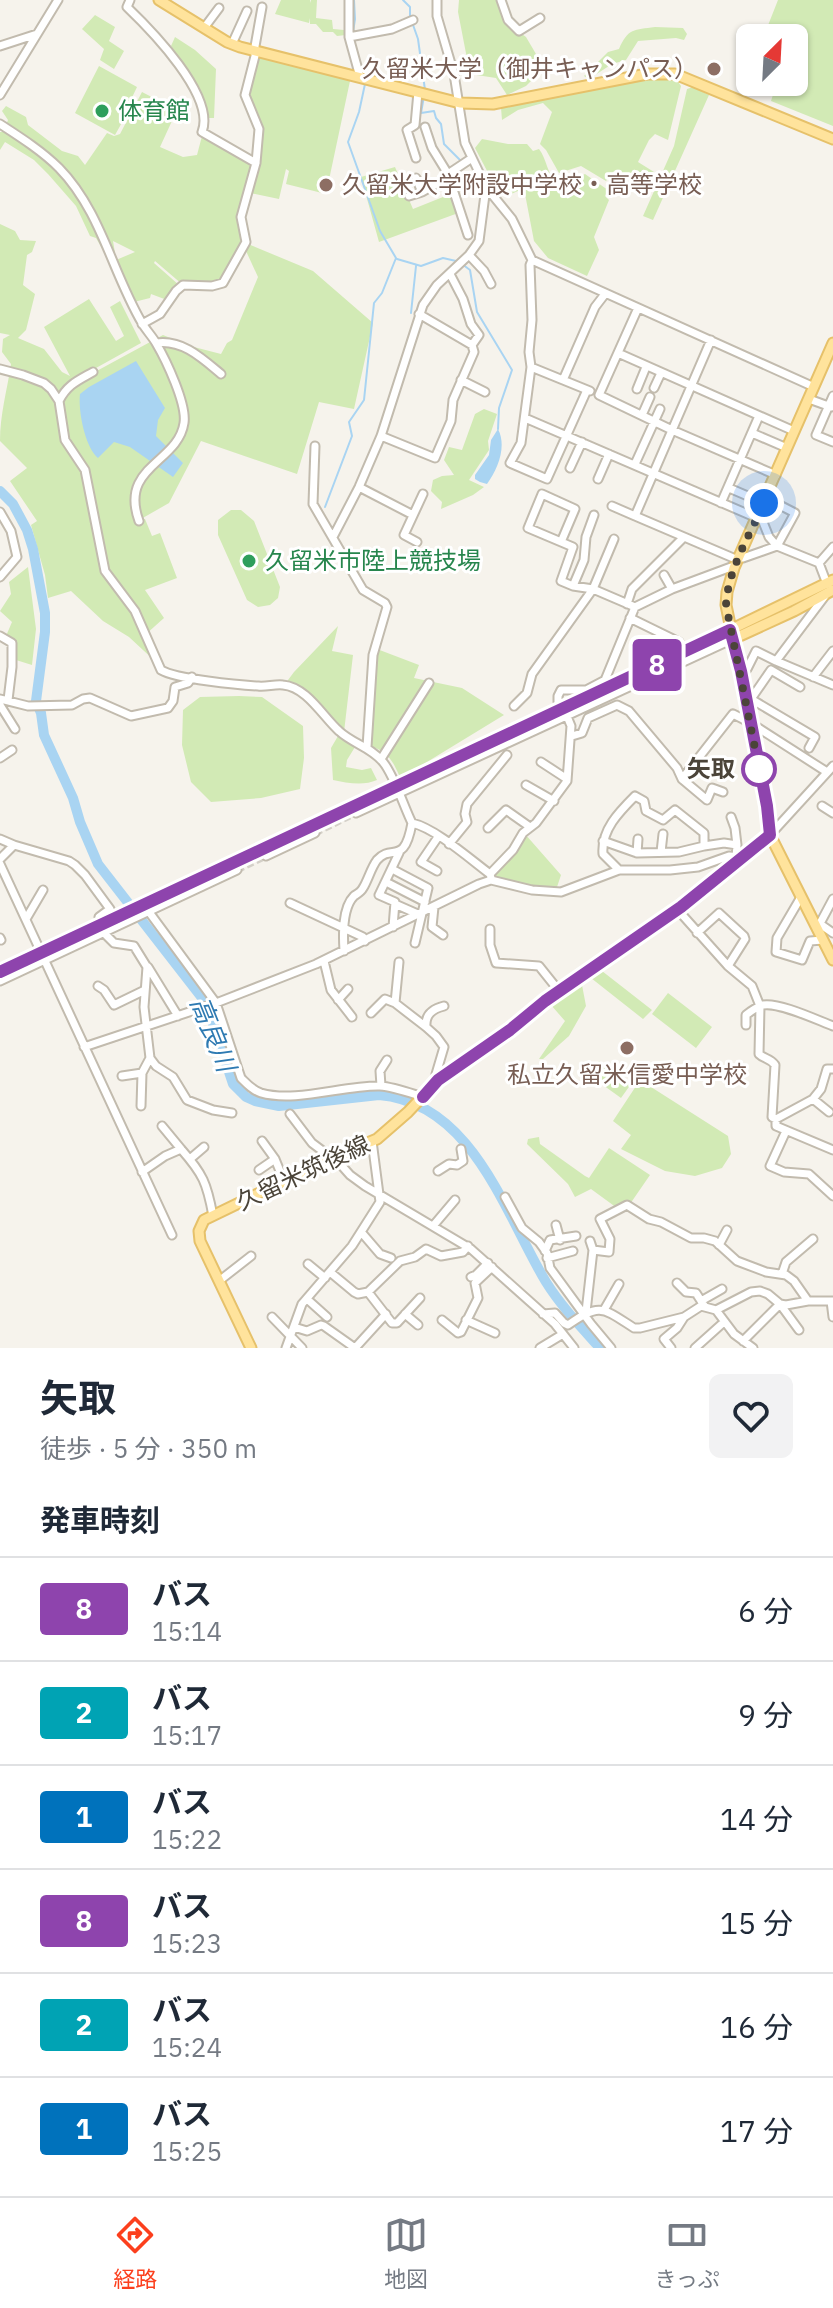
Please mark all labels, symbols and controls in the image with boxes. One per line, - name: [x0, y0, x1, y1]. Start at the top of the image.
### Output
- north arrow: [736, 24, 808, 96]
- map controls: [736, 24, 808, 96]
- place label: 久留米大学（御井キャンパス）: [362, 52, 698, 84]
- marker: 久留米大学（御井キャンパス）: [705, 60, 723, 78]
- place label: 体育館: [118, 94, 190, 126]
- marker: 体育館: [93, 102, 111, 120]
- place label: 久留米大学附設中学校・高等学校: [342, 168, 702, 200]
- marker: 久留米大学附設中学校・高等学校: [317, 176, 335, 194]
- your location: [744, 483, 784, 523]
- place label: 久留米市陸上競技場: [265, 544, 481, 576]
- marker: 久留米市陸上競技場: [240, 552, 258, 570]
- line badge: 8: [631, 639, 683, 691]
- text: 8: [649, 646, 665, 683]
- place label: 矢取: [687, 752, 735, 784]
- marker: 矢取: [742, 752, 776, 786]
- water label: 高良川: [184, 991, 245, 1079]
- marker: 私立久留米信愛中学校: [618, 1039, 636, 1057]
- place label: 私立久留米信愛中学校: [507, 1058, 747, 1090]
- street label: 久留米筑後線: [231, 1127, 375, 1217]
- text: 矢取: [40, 1373, 116, 1422]
- button: heart: [709, 1374, 793, 1458]
- text: 徒歩 · 5 分 · 350 m: [40, 1431, 257, 1465]
- text: 発車時刻: [40, 1500, 160, 1539]
- text: バス: [152, 1574, 212, 1613]
- text: 8: [76, 1590, 92, 1627]
- text: 6 分: [738, 1591, 793, 1630]
- text: 15:14: [152, 1614, 222, 1648]
- text: バス: [152, 1678, 212, 1717]
- text: 2: [76, 1694, 92, 1731]
- text: 9 分: [738, 1695, 793, 1734]
- text: 15:17: [152, 1718, 222, 1752]
- text: バス: [152, 1782, 212, 1821]
- text: 1: [76, 1798, 92, 1835]
- text: 14 分: [720, 1799, 793, 1838]
- text: 15:22: [152, 1822, 222, 1856]
- text: バス: [152, 1886, 212, 1925]
- text: 8: [76, 1902, 92, 1939]
- text: 15 分: [720, 1903, 793, 1942]
- text: 15:23: [152, 1926, 222, 1960]
- text: バス: [152, 1990, 212, 2029]
- text: 2: [76, 2006, 92, 2043]
- text: 16 分: [720, 2007, 793, 2046]
- text: 15:24: [152, 2030, 222, 2064]
- text: バス: [152, 2094, 212, 2133]
- text: 1: [76, 2110, 92, 2147]
- text: 17 分: [720, 2111, 793, 2150]
- text: 15:25: [152, 2134, 222, 2168]
- tab: 経路: [113, 2213, 157, 2293]
- tab: 地図: [384, 2213, 428, 2293]
- tab: きっぷ: [655, 2213, 720, 2293]

